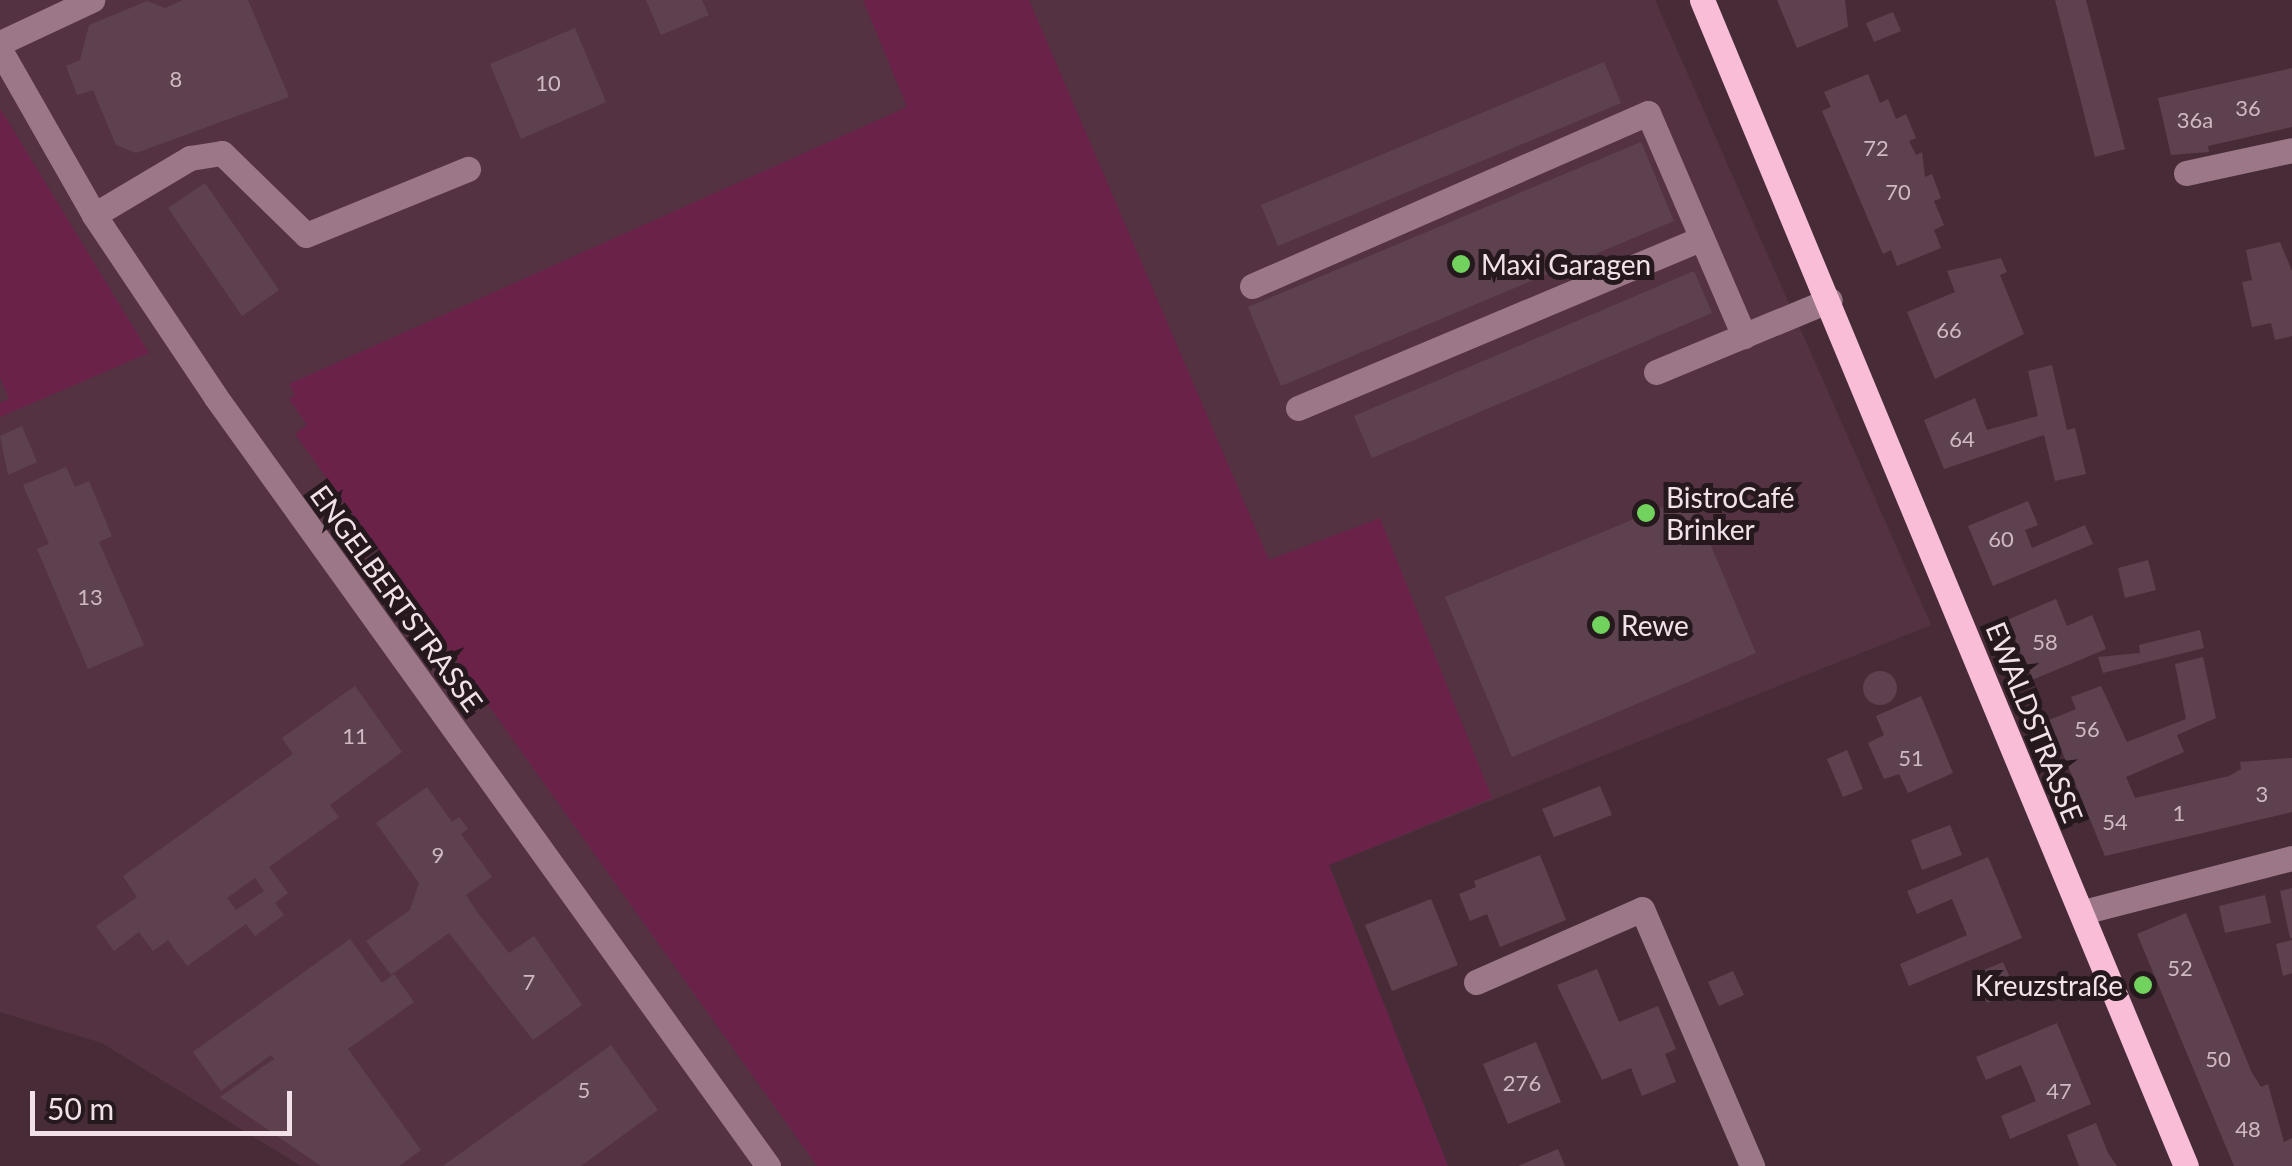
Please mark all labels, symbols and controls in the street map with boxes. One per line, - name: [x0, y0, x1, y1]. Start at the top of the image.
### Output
- house number: 8: [170, 66, 182, 92]
- house number: 10: [535, 70, 561, 96]
- house number: 36: [2235, 95, 2261, 121]
- house number: 36a: [2177, 107, 2213, 133]
- house number: 72: [1863, 135, 1889, 161]
- house number: 70: [1885, 179, 1911, 205]
- place label: Maxi Garagen: [1481, 247, 1651, 281]
- marker: Maxi Garagen: [1450, 253, 1472, 275]
- house number: 66: [1936, 317, 1962, 343]
- house number: 64: [1949, 426, 1975, 452]
- street label: ENGELBERTSTRASSE: [304, 479, 490, 717]
- place label: BistroCafé Brinker: [1666, 480, 1795, 546]
- marker: BistroCafé Brinker: [1635, 502, 1657, 524]
- house number: 60: [1988, 526, 2014, 552]
- house number: 13: [77, 584, 103, 610]
- place label: Rewe: [1621, 608, 1689, 642]
- marker: Rewe: [1590, 614, 1612, 636]
- street label: EWALDSTRASSE: [1979, 617, 2091, 827]
- house number: 58: [2032, 629, 2058, 655]
- house number: 56: [2074, 716, 2100, 742]
- house number: 11: [342, 723, 368, 749]
- house number: 51: [1898, 745, 1924, 771]
- house number: 3: [2256, 781, 2268, 807]
- house number: 1: [2173, 800, 2185, 826]
- house number: 54: [2102, 809, 2128, 835]
- house number: 9: [432, 842, 444, 868]
- house number: 52: [2167, 955, 2193, 981]
- place label: Kreuzstraße: [1975, 968, 2123, 1002]
- house number: 7: [523, 969, 535, 995]
- marker: Kreuzstraße: [2132, 974, 2154, 996]
- house number: 50: [2205, 1046, 2231, 1072]
- house number: 276: [1503, 1070, 1541, 1096]
- scale bar: [35, 1071, 298, 1133]
- house number: 5: [578, 1077, 590, 1103]
- house number: 47: [2046, 1078, 2072, 1104]
- text: 50 m: [47, 1090, 114, 1126]
- house number: 48: [2235, 1116, 2261, 1142]

